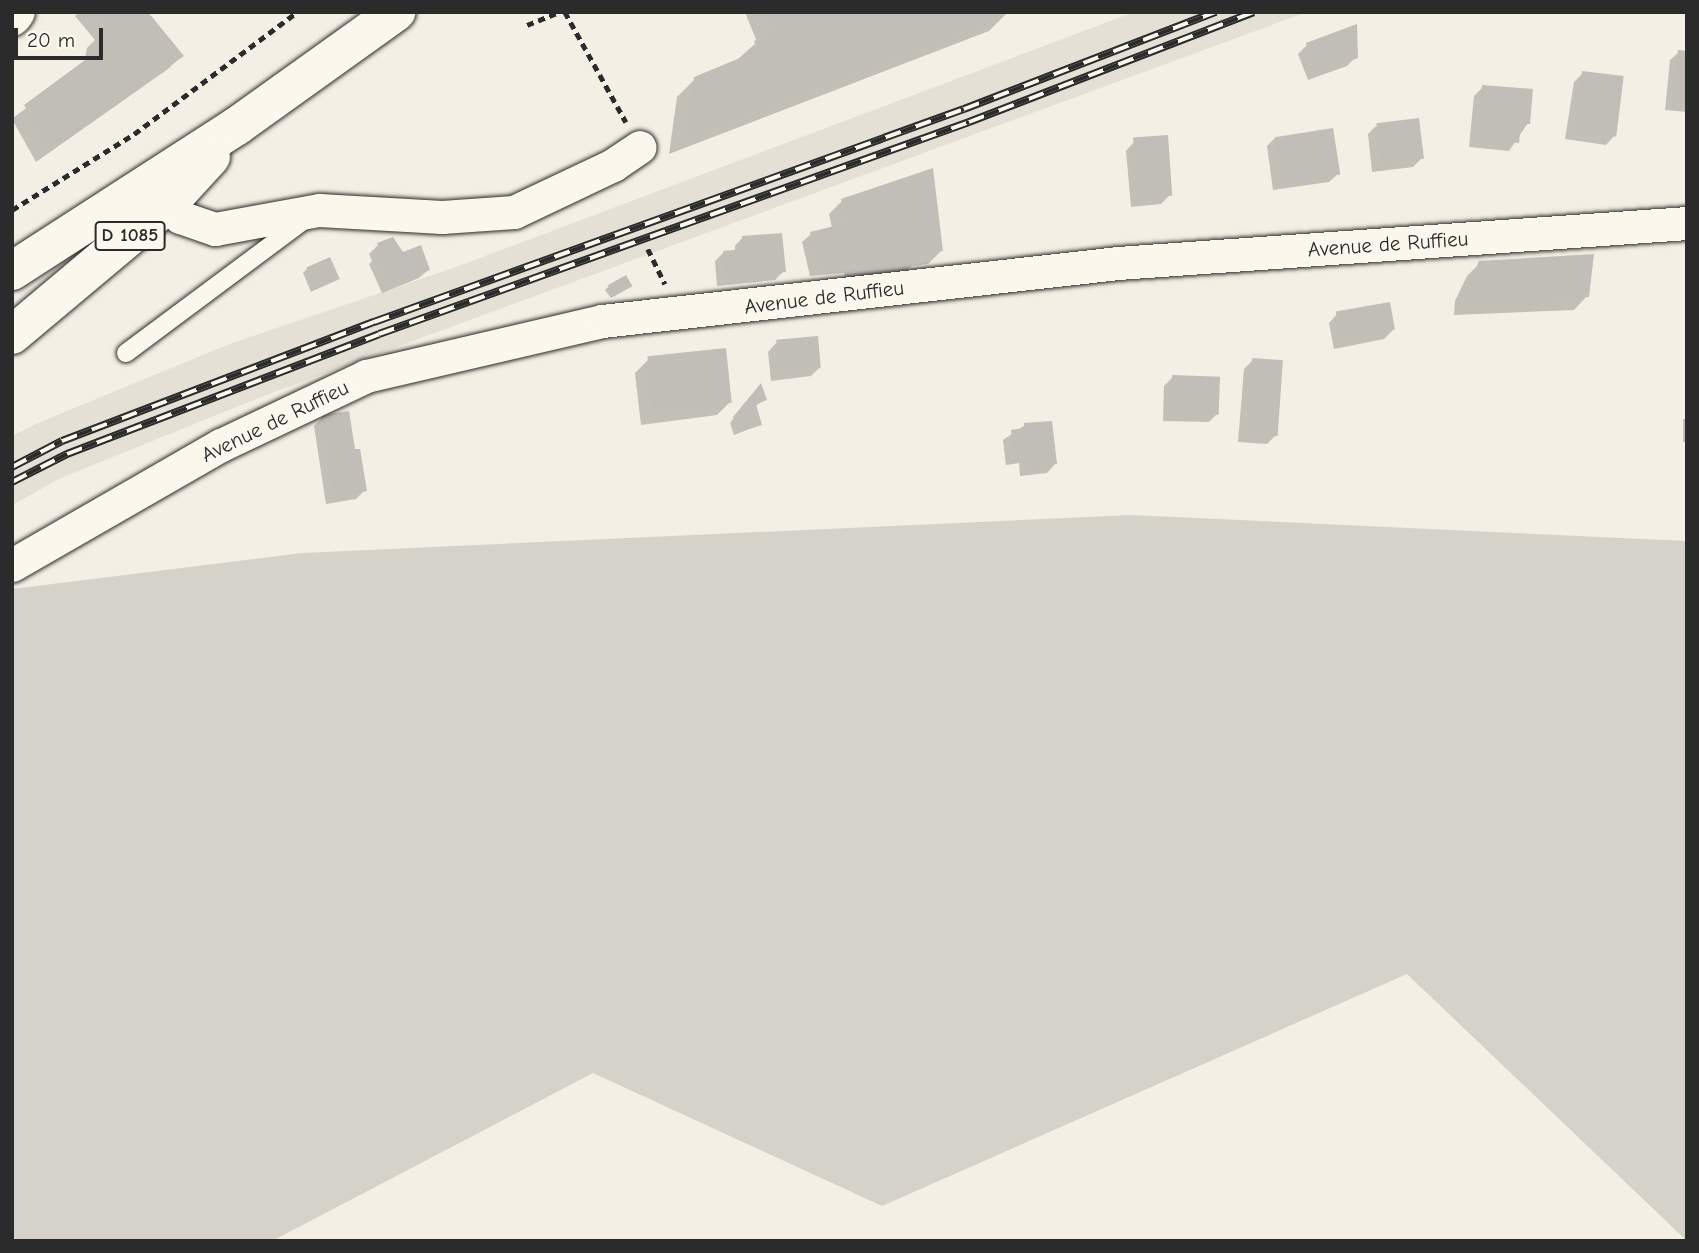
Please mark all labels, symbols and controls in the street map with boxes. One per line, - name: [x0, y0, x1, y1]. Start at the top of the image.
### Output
- scale bar: [18, 14, 107, 58]
- text: 20 m: [27, 28, 75, 52]
- road number: D 1085: [93, 220, 167, 252]
- street label: Avenue de Ruffieu: [1307, 226, 1469, 262]
- street label: Avenue de Ruffieu: [743, 275, 905, 319]
- street label: Avenue de Ruffieu: [197, 374, 353, 468]

